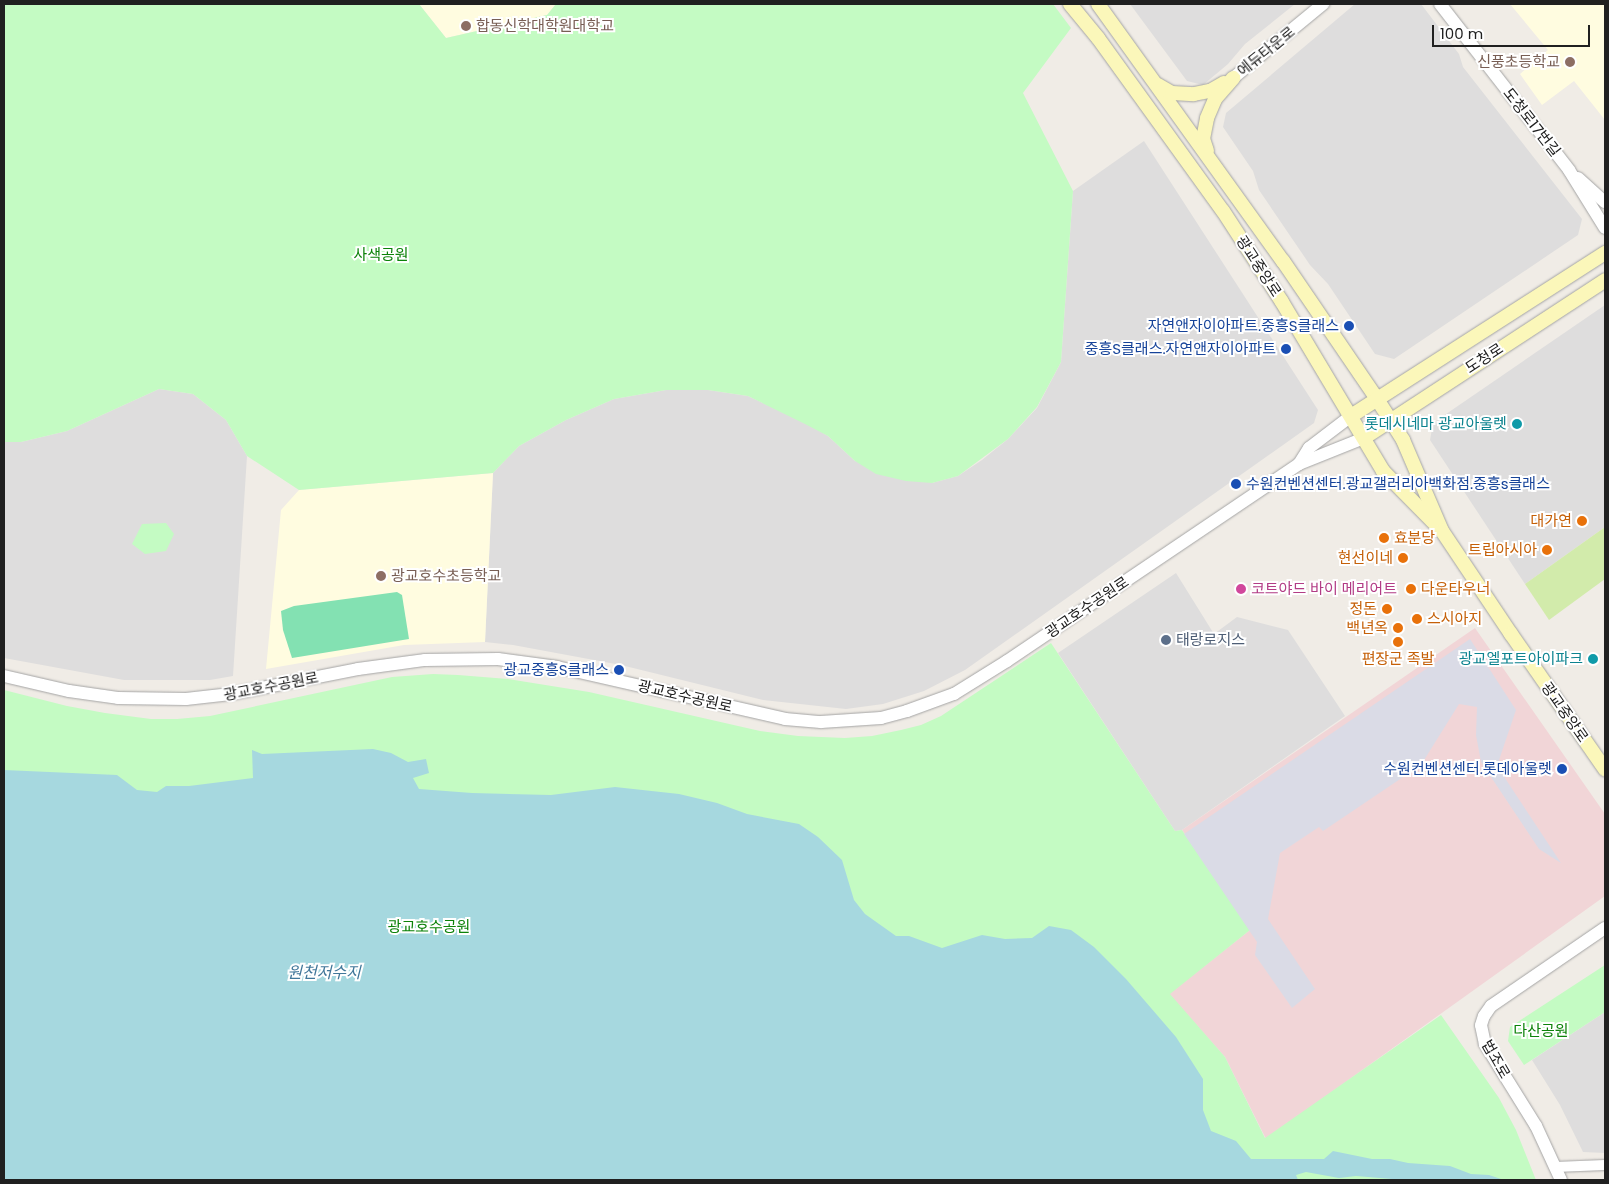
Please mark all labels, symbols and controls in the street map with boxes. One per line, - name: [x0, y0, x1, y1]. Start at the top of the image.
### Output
- scale bar: [1434, 15, 1592, 47]
- place label: 합동신학대학원대학교: [476, 17, 614, 35]
- marker: 합동신학대학원대학교: [460, 20, 472, 32]
- street label: 에듀타운로: [1234, 22, 1298, 80]
- text: 100 m: [1440, 23, 1483, 44]
- place label: 신풍초등학교: [1477, 53, 1560, 71]
- marker: 신풍초등학교: [1564, 56, 1576, 68]
- street label: 도청로17번길: [1500, 84, 1564, 160]
- street label: 광교중앙로: [1233, 232, 1285, 300]
- park label: 사색공원: [353, 246, 409, 264]
- place label: 자연앤자이아파트.중흥S클래스: [1148, 317, 1339, 335]
- marker: 자연앤자이아파트.중흥S클래스: [1343, 320, 1355, 332]
- street label: 도청로: [1462, 339, 1506, 377]
- place label: 중흥S클래스.자연앤자이아파트: [1085, 340, 1276, 358]
- marker: 중흥S클래스.자연앤자이아파트: [1280, 343, 1292, 355]
- place label: 롯데시네마 광교아울렛: [1365, 415, 1507, 433]
- marker: 롯데시네마 광교아울렛: [1511, 418, 1523, 430]
- place label: 수원컨벤션센터.광교갤러리아백화점.중흥s클래스: [1246, 475, 1550, 493]
- marker: 수원컨벤션센터.광교갤러리아백화점.중흥s클래스: [1230, 478, 1242, 490]
- place label: 대가연: [1531, 512, 1572, 530]
- marker: 대가연: [1576, 515, 1588, 527]
- place label: 효분당: [1394, 529, 1435, 547]
- marker: 효분당: [1378, 532, 1390, 544]
- place label: 트립아시아: [1468, 541, 1537, 559]
- marker: 트립아시아: [1541, 544, 1553, 556]
- place label: 현선이네: [1338, 549, 1393, 567]
- marker: 현선이네: [1397, 552, 1409, 564]
- place label: 광교호수초등학교: [391, 567, 501, 585]
- marker: 광교호수초등학교: [375, 570, 387, 582]
- street label: 광교호수공원로: [1042, 573, 1132, 641]
- place label: 코트야드 바이 메리어트: [1251, 580, 1397, 598]
- place label: 다운타우너: [1421, 580, 1490, 598]
- marker: 코트야드 바이 메리어트: [1235, 583, 1247, 595]
- marker: 다운타우너: [1405, 583, 1417, 595]
- place label: 정돈: [1349, 600, 1377, 618]
- marker: 정돈: [1381, 603, 1393, 615]
- place label: 스시아지: [1427, 610, 1482, 628]
- marker: 스시아지: [1411, 613, 1423, 625]
- place label: 백년옥: [1347, 619, 1388, 637]
- marker: 백년옥: [1392, 622, 1404, 634]
- place label: 태랑로지스: [1176, 631, 1245, 649]
- marker: 태랑로지스: [1160, 634, 1172, 646]
- marker: 편장군 족발: [1392, 636, 1404, 648]
- place label: 편장군 족발: [1361, 650, 1435, 668]
- place label: 광교엘포트아이파크: [1459, 650, 1583, 668]
- marker: 광교엘포트아이파크: [1587, 653, 1599, 665]
- place label: 광교중흥S클래스: [504, 661, 609, 679]
- marker: 광교중흥S클래스: [613, 664, 625, 676]
- street label: 광교호수공원로: [222, 668, 320, 704]
- street label: 광교호수공원로: [636, 676, 734, 716]
- street label: 광교중앙로: [1538, 679, 1592, 745]
- place label: 수원컨벤션센터.롯데아울렛: [1383, 760, 1552, 778]
- marker: 수원컨벤션센터.롯데아울렛: [1556, 763, 1568, 775]
- park label: 광교호수공원: [388, 918, 470, 936]
- water label: 원천저수지: [287, 963, 361, 983]
- park label: 다산공원: [1513, 1022, 1569, 1040]
- street label: 법조로: [1478, 1037, 1514, 1081]

